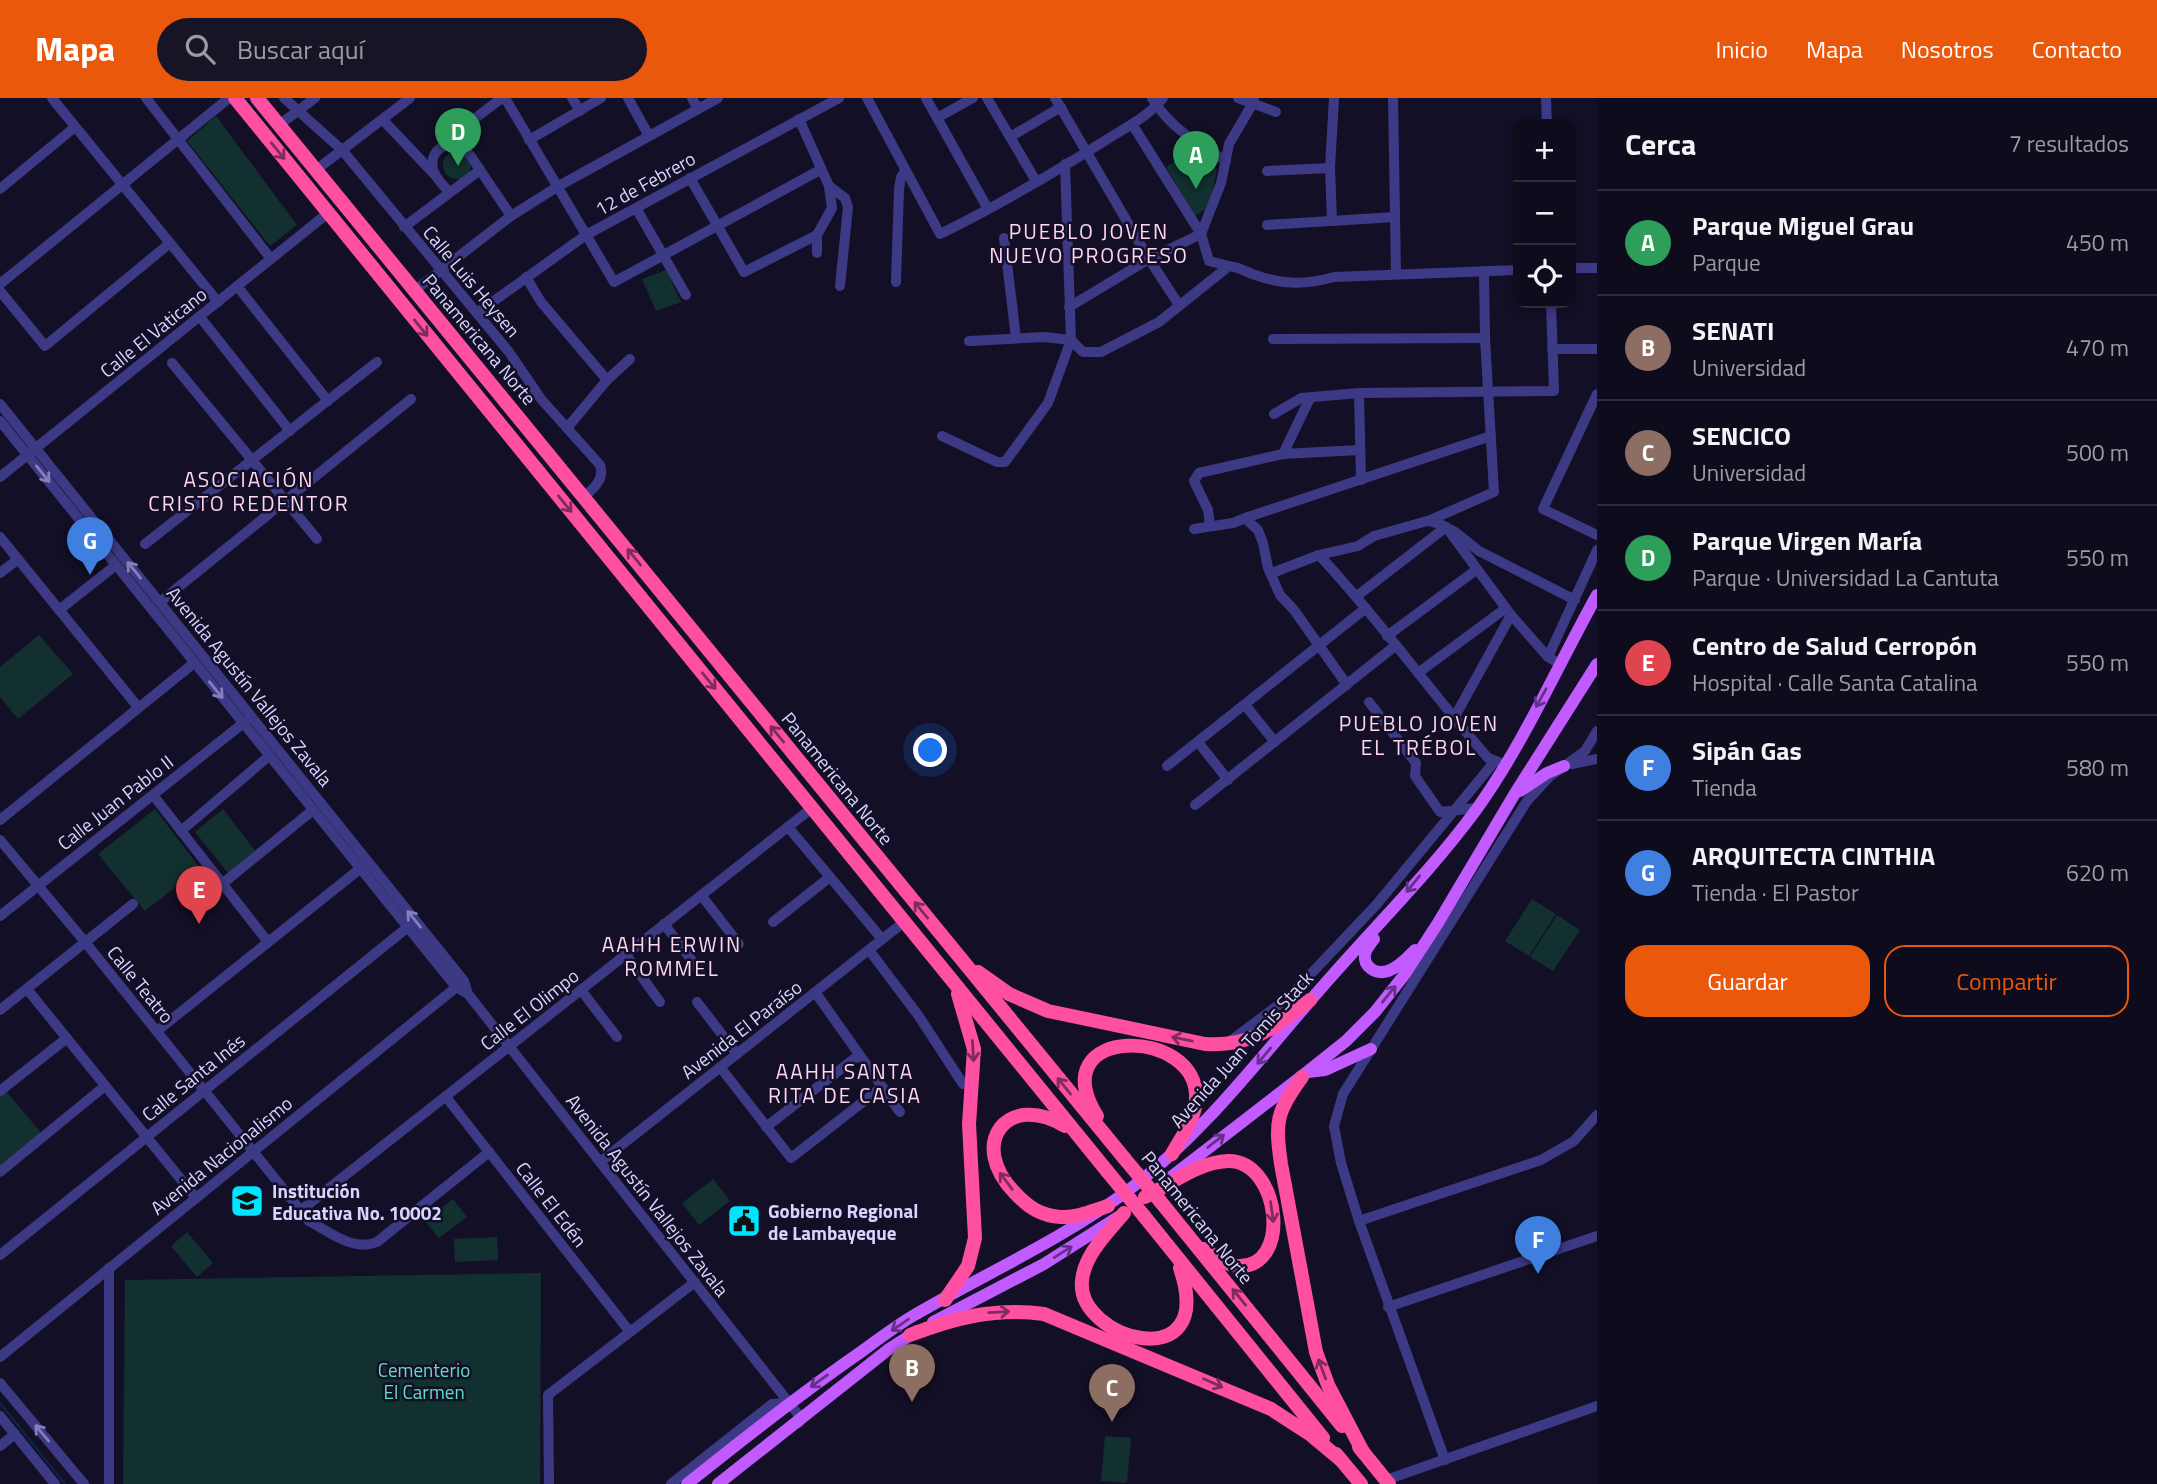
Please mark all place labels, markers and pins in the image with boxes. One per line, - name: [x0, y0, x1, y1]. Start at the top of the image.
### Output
- pin: D: [435, 108, 481, 166]
- pin: A: [1173, 131, 1219, 189]
- pin: G: [67, 517, 113, 575]
- pin: E: [176, 866, 222, 924]
- place label: Institución Educativa No. 10002: [272, 1176, 442, 1227]
- school or university icon: Institución Educativa No. 10002: [228, 1182, 266, 1220]
- place label: Gobierno Regional de Lambayeque: [768, 1196, 918, 1247]
- public building icon: Gobierno Regional de Lambayeque: [725, 1202, 763, 1240]
- pin: F: [1515, 1216, 1561, 1274]
- pin: B: [889, 1344, 935, 1402]
- pin: C: [1089, 1364, 1135, 1422]

